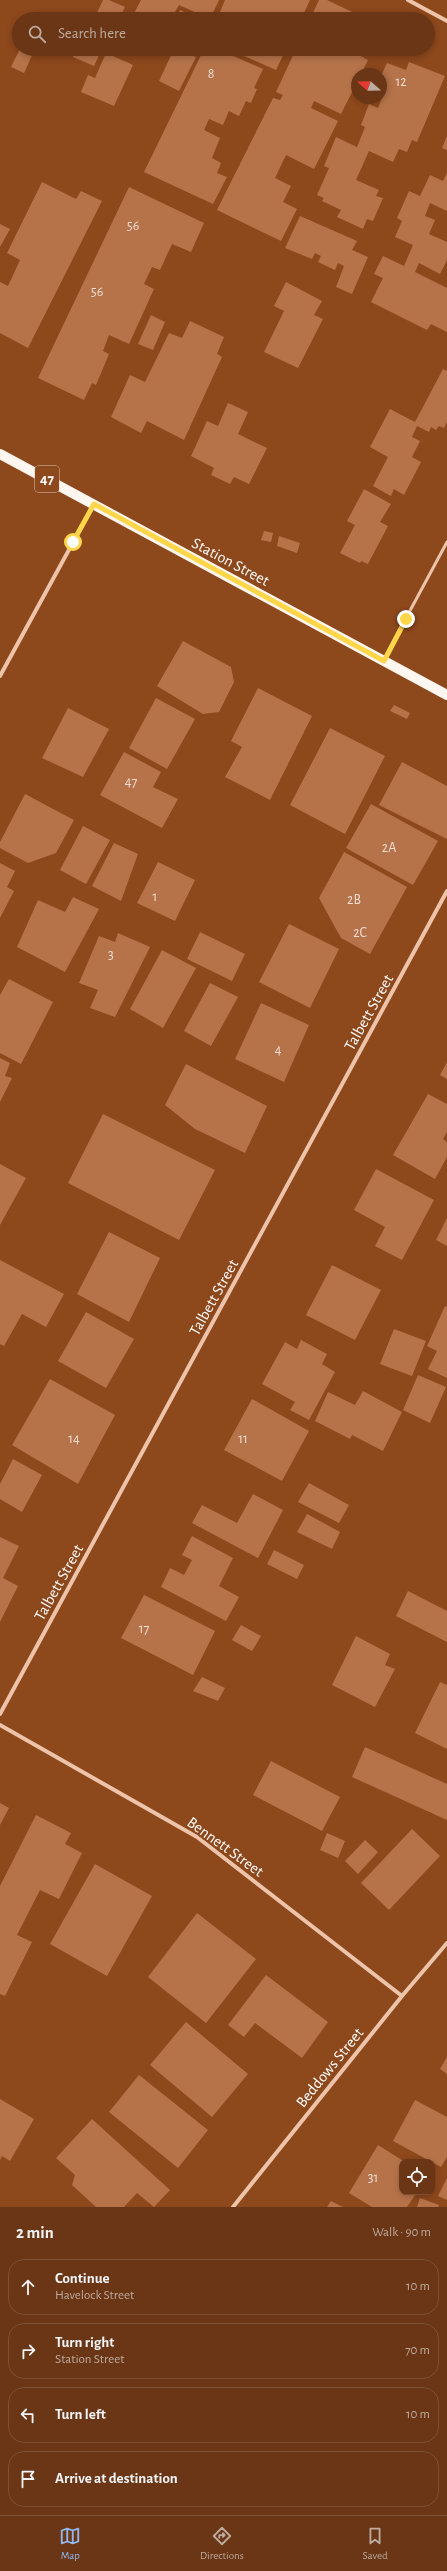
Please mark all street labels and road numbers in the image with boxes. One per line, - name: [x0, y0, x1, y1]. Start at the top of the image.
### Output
- road number: 47: [35, 466, 59, 492]
- street label: Station Street: [189, 535, 272, 589]
- street label: Talbett Street: [341, 972, 396, 1053]
- street label: Talbett Street: [186, 1257, 241, 1338]
- street label: Talbett Street: [31, 1542, 86, 1623]
- street label: Bennett Street: [184, 1814, 267, 1880]
- street label: Beddows Street: [293, 2025, 367, 2110]

